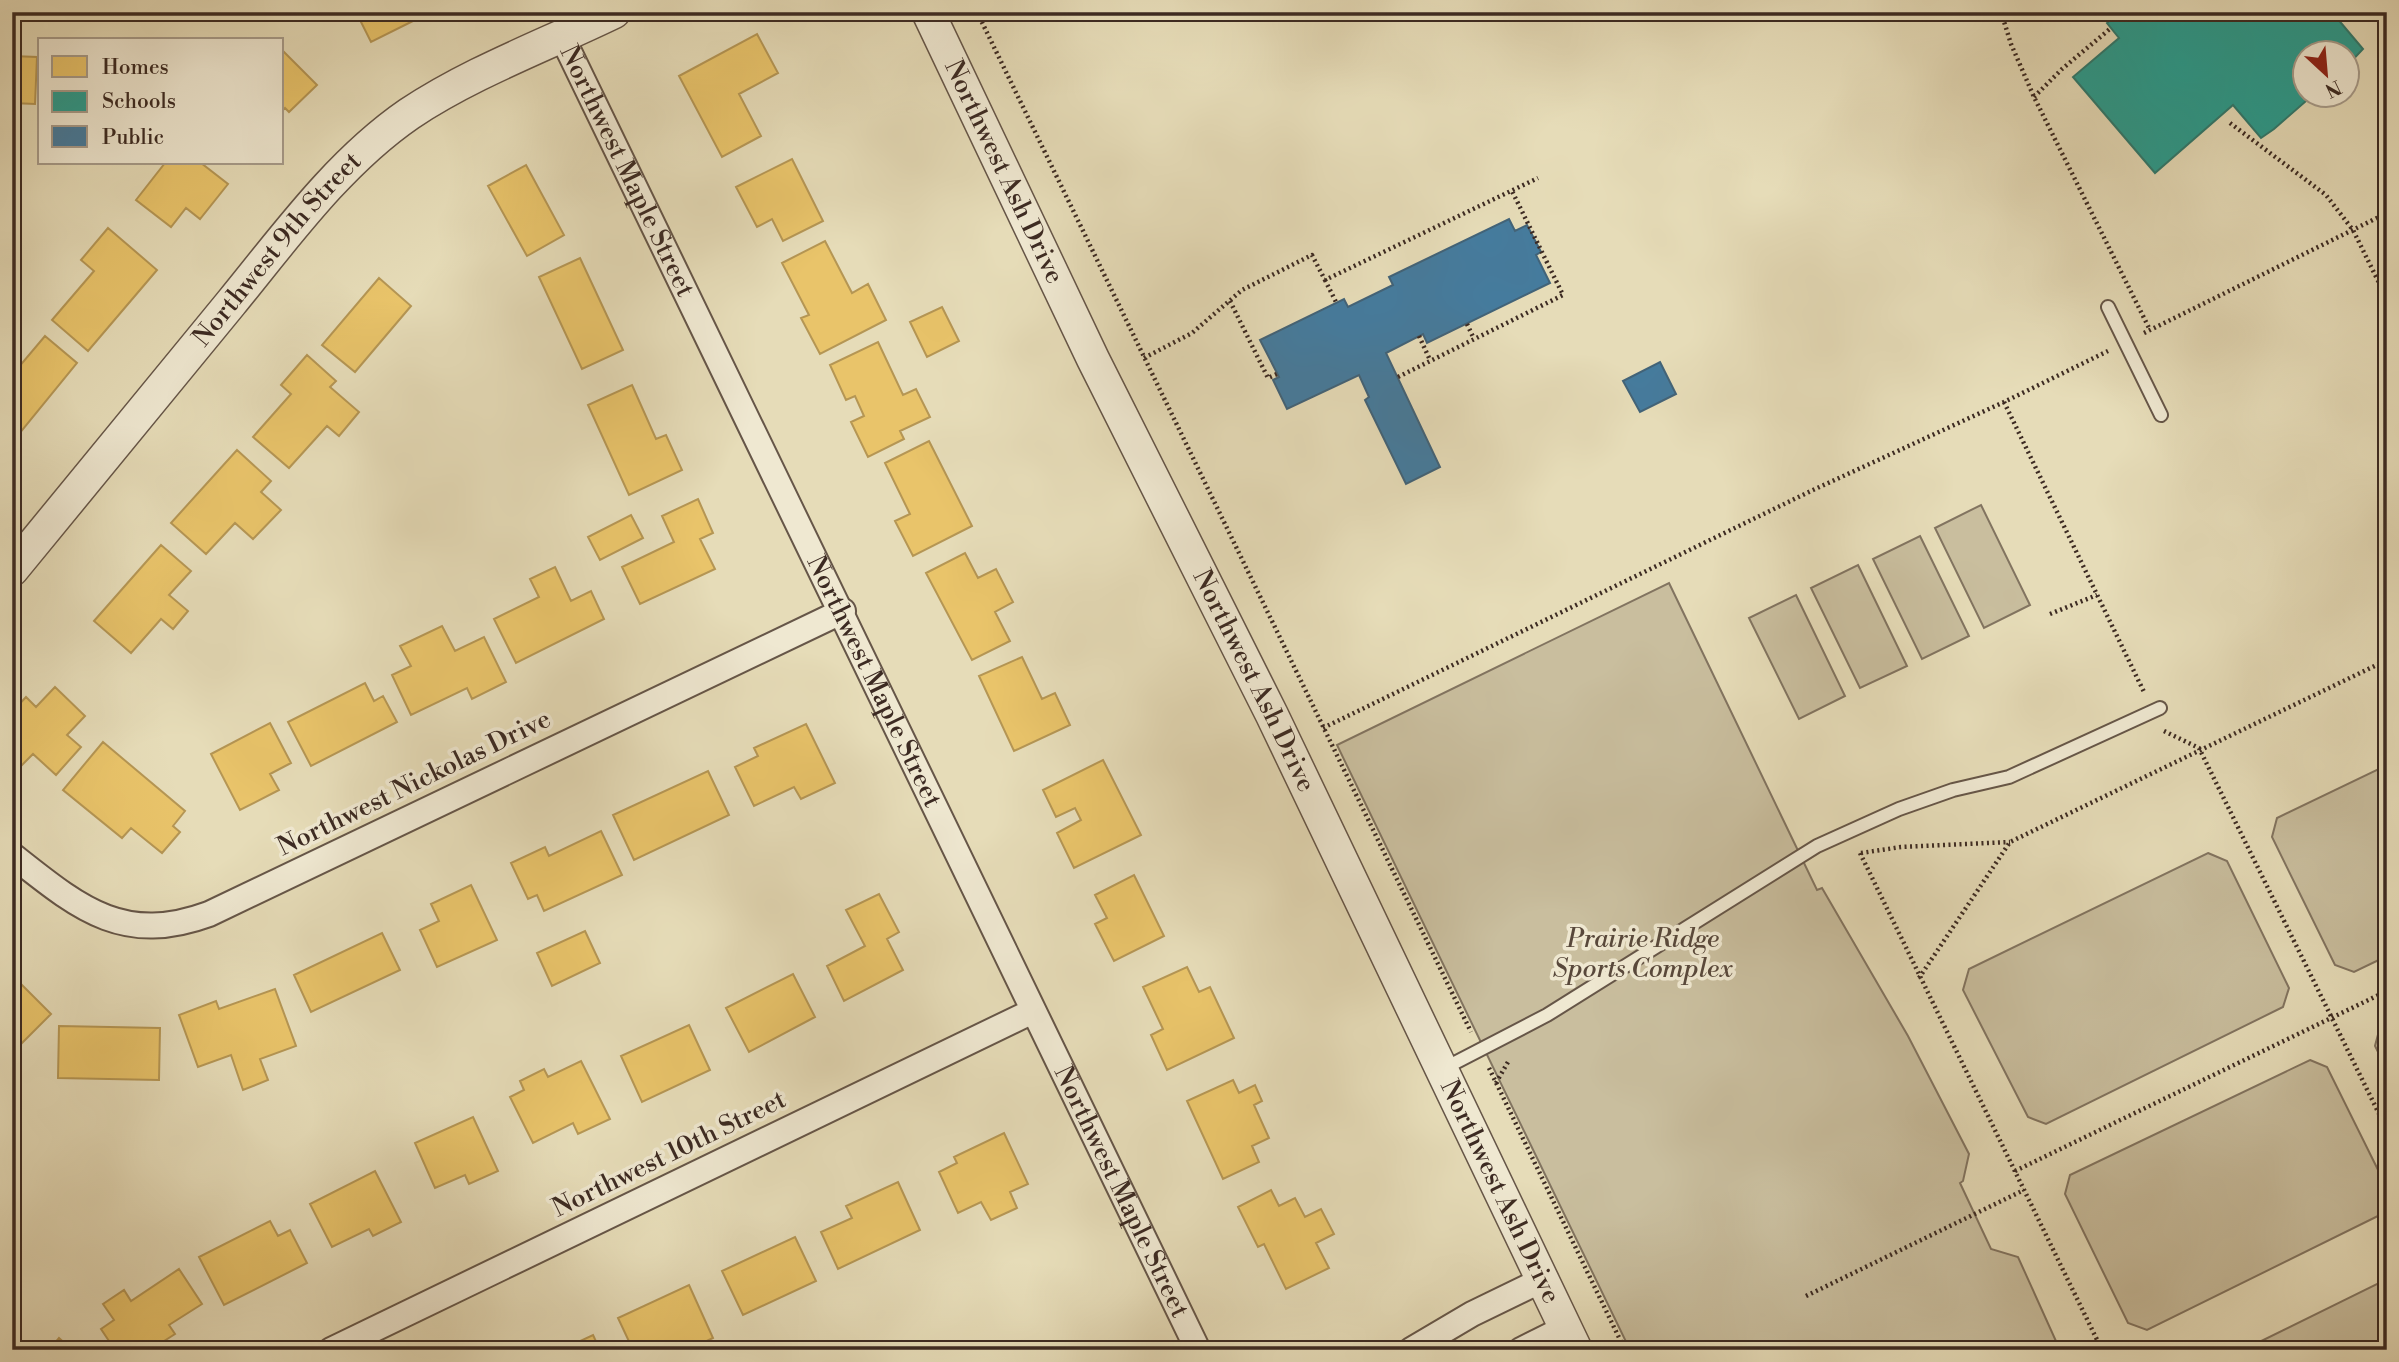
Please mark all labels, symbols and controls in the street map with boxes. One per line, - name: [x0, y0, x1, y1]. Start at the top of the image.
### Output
- legend: [38, 38, 284, 164]
- north arrow: [2290, 38, 2360, 108]
- street label: Northwest Maple Street: [552, 40, 701, 302]
- text: Homes: [102, 55, 169, 81]
- street label: Northwest Ash Drive: [937, 55, 1071, 289]
- text: N: [2321, 74, 2345, 102]
- text: Schools: [102, 89, 176, 115]
- text: Public: [102, 125, 164, 151]
- street label: Northwest 9th Street: [186, 145, 368, 353]
- street label: Northwest Maple Street: [800, 550, 949, 812]
- street label: Northwest Ash Drive: [1186, 564, 1322, 797]
- street label: Northwest Nickolas Drive: [272, 703, 556, 863]
- park label: Prairie Ridge Sports Complex: [1553, 923, 1733, 985]
- street label: Northwest Maple Street: [1047, 1061, 1196, 1323]
- street label: Northwest Ash Drive: [1433, 1075, 1567, 1308]
- street label: Northwest 10th Street: [547, 1083, 791, 1225]

